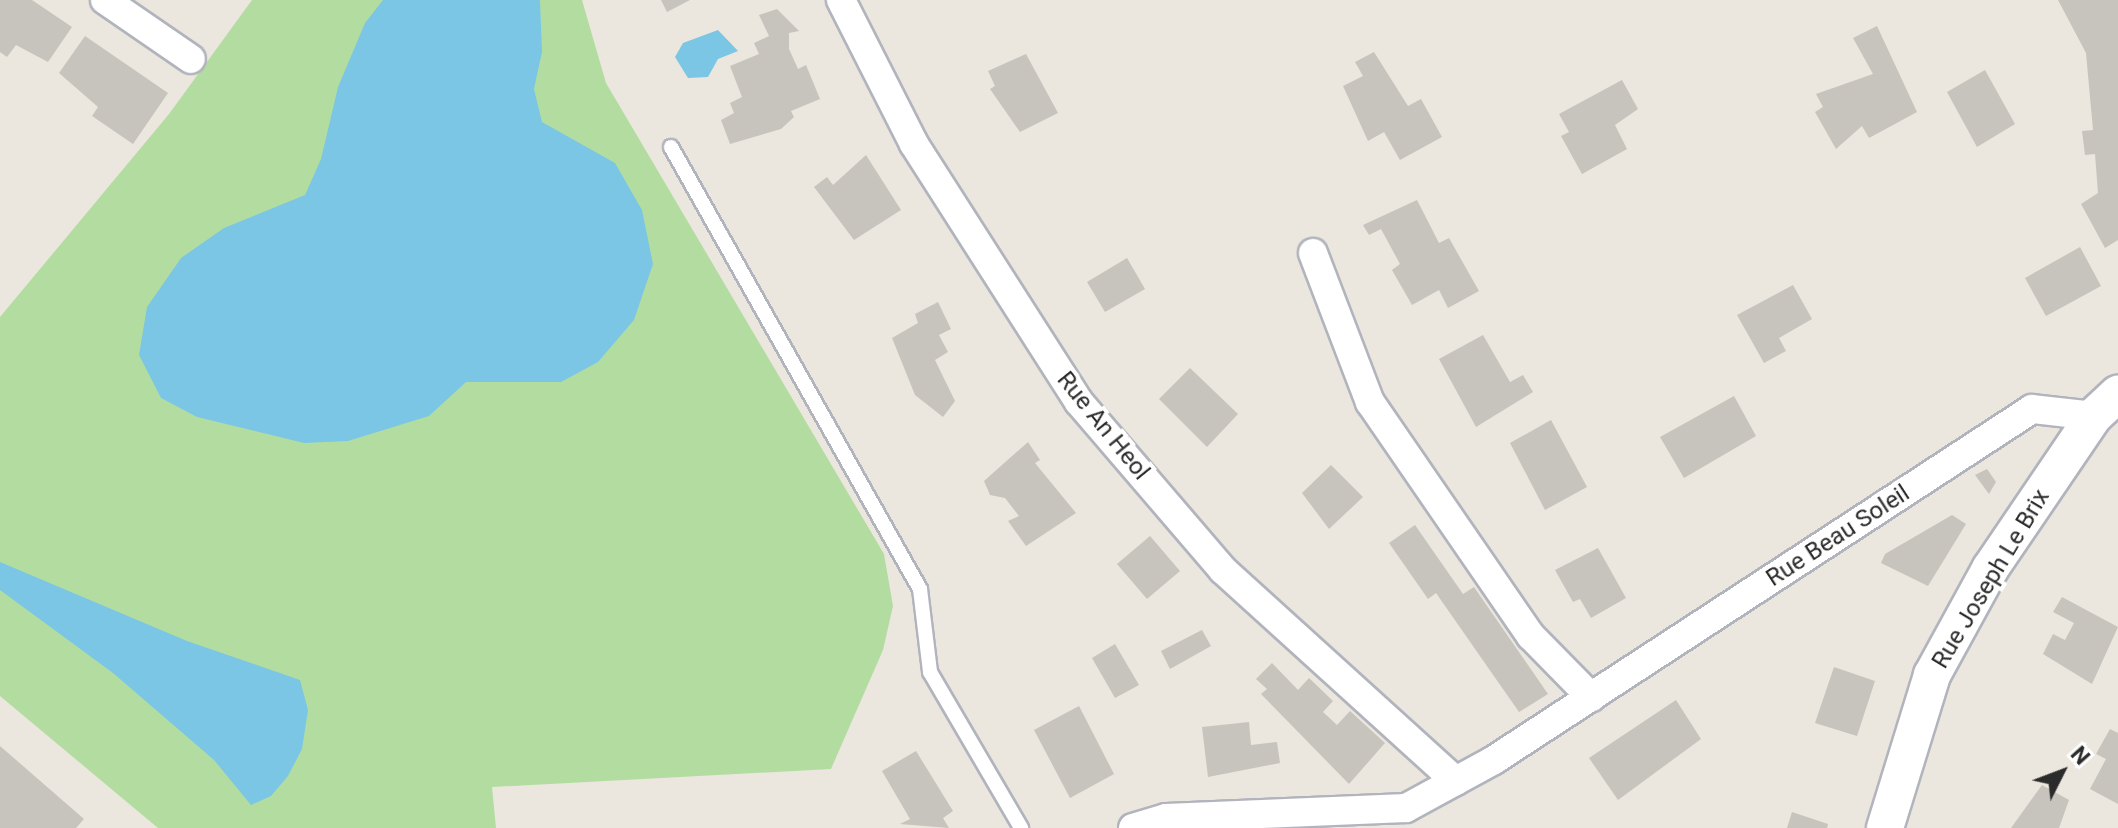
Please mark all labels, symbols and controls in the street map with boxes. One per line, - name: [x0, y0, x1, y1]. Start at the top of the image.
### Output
- street label: Rue An Heol: [1051, 366, 1155, 486]
- street label: Rue Beau Soleil: [1761, 479, 1915, 593]
- street label: Rue Joseph Le Brix: [1926, 484, 2056, 674]
- north arrow: [2022, 732, 2102, 812]
- text: N: [2066, 741, 2095, 770]

